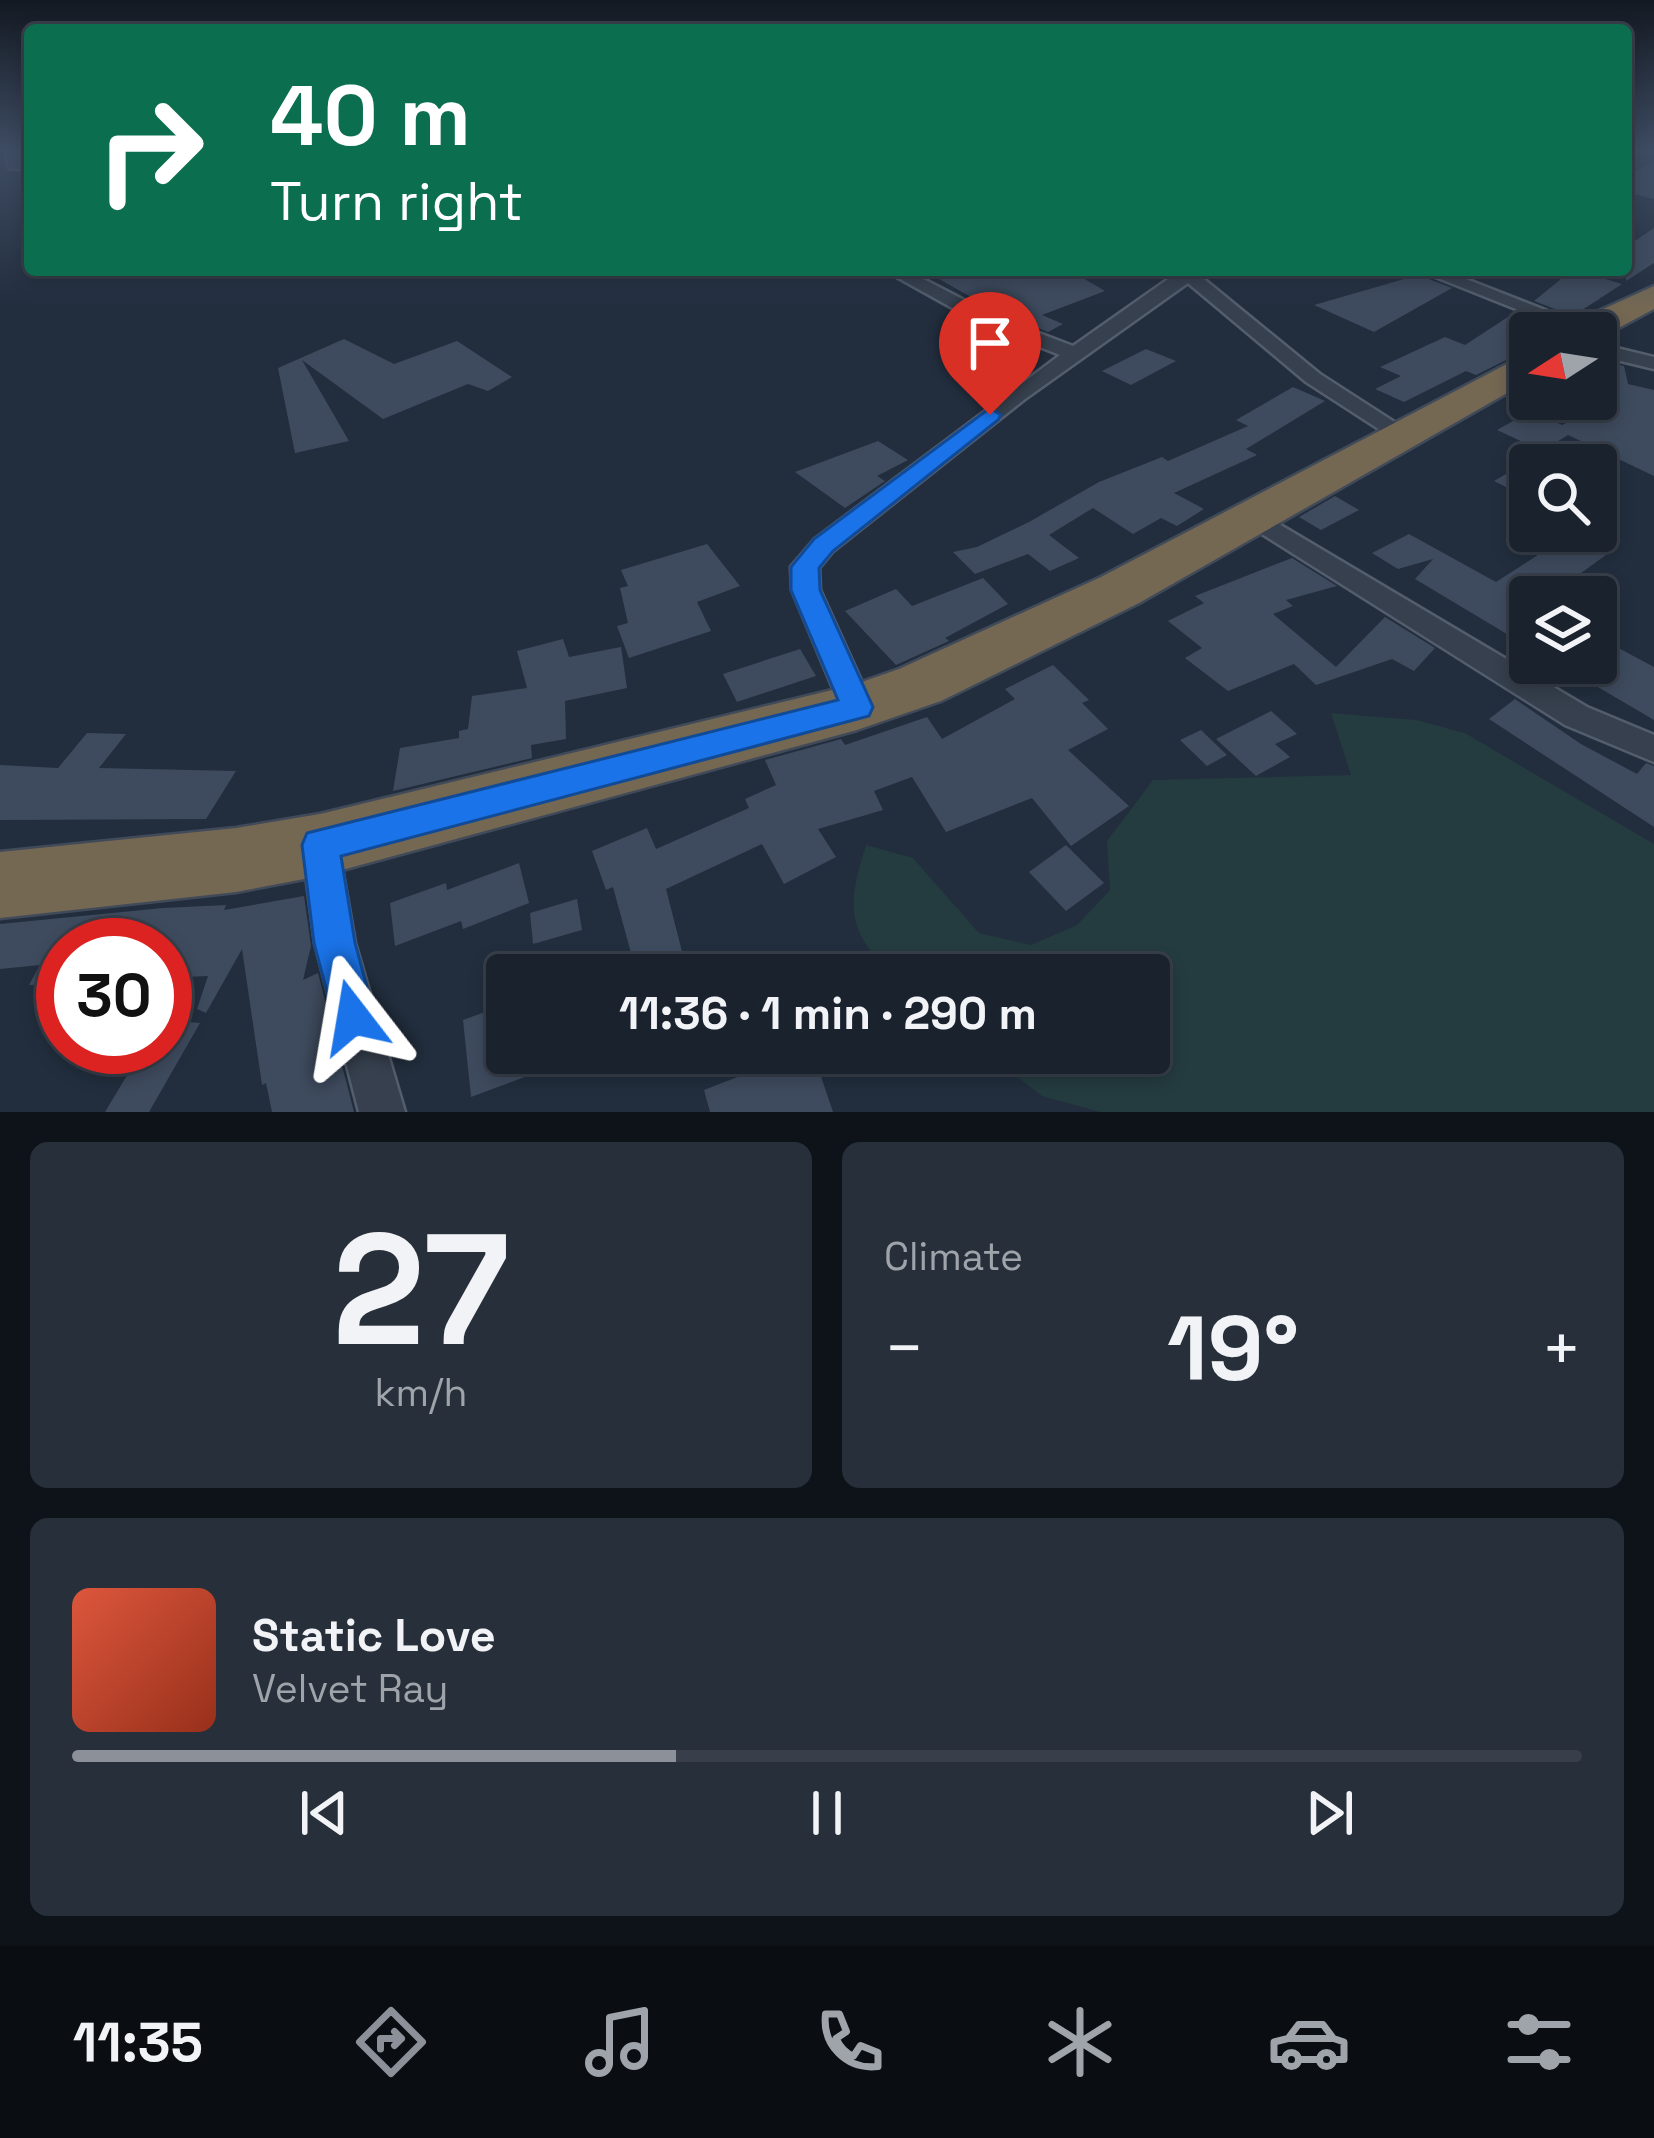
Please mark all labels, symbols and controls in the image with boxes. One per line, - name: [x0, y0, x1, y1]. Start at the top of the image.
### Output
- text: 40 m: [270, 62, 471, 170]
- icon: right: [72, 72, 228, 228]
- text: Turn right: [270, 167, 523, 236]
- pin: [939, 292, 1041, 415]
- icon: arrive: [957, 310, 1023, 376]
- north arrow: [1509, 312, 1617, 420]
- map controls: [1509, 312, 1617, 684]
- button: search: [1509, 444, 1617, 552]
- button: layers: [1509, 576, 1617, 684]
- speed limit sign: 30: [36, 918, 192, 1074]
- position arrow: [290, 954, 416, 1080]
- text: 11:36 · 1 min · 290 m: [619, 985, 1037, 1042]
- text: 27: [332, 1190, 510, 1390]
- text: Climate: [884, 1232, 1023, 1281]
- text: 19°: [1167, 1291, 1299, 1406]
- text: −: [884, 1306, 925, 1390]
- text: +: [1541, 1306, 1582, 1390]
- text: km/h: [375, 1368, 467, 1417]
- text: Static Love: [252, 1607, 496, 1664]
- text: Velvet Ray: [252, 1664, 448, 1713]
- icon: previous: [291, 1780, 357, 1846]
- icon: pause: [794, 1780, 860, 1846]
- icon: next: [1297, 1780, 1363, 1846]
- icon: directions: [349, 2000, 433, 2084]
- icon: music: [578, 2000, 662, 2084]
- icon: phone: [808, 2000, 892, 2084]
- icon: climate: [1038, 2000, 1122, 2084]
- icon: car: [1267, 2000, 1351, 2084]
- icon: filters: [1497, 2000, 1581, 2084]
- text: 11:35: [73, 2008, 203, 2077]

